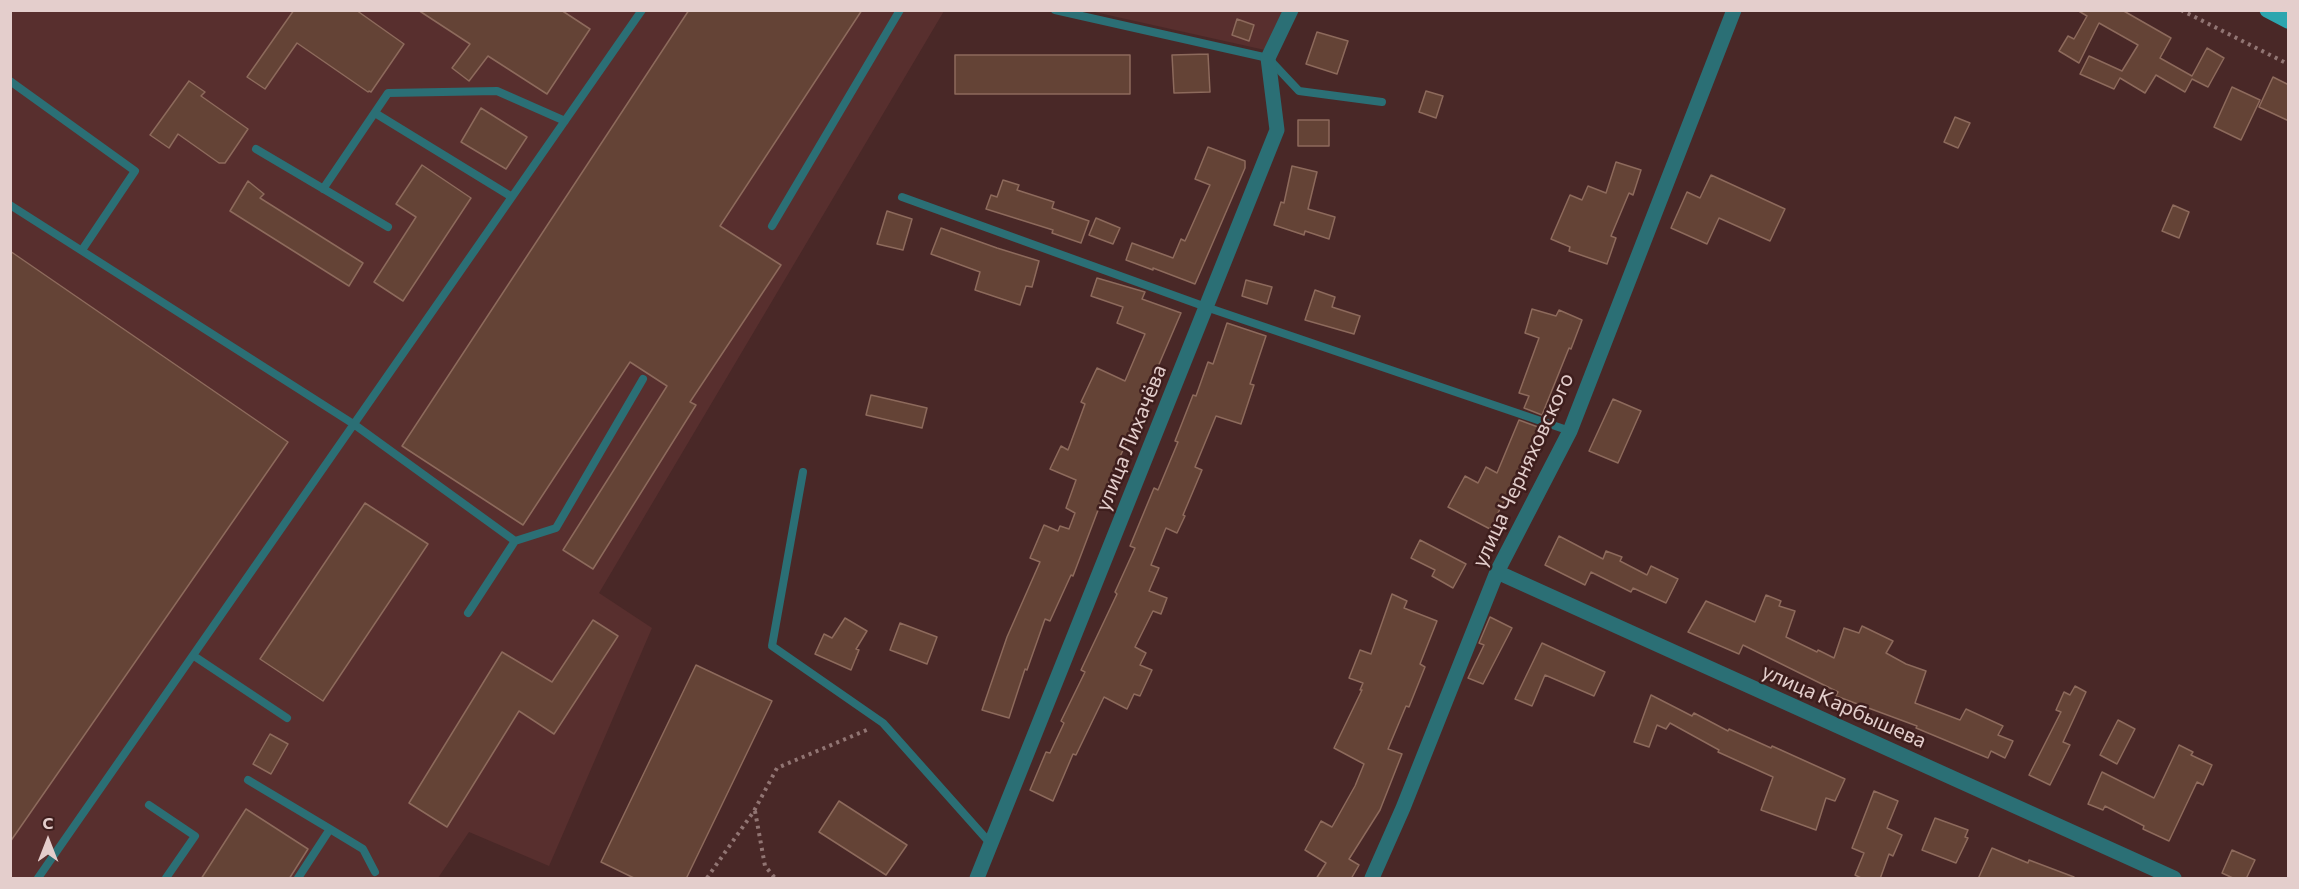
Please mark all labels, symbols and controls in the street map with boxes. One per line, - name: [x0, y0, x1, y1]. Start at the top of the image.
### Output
- street label: улица Лихачёва: [1090, 361, 1172, 515]
- street label: улица Черняховского: [1467, 369, 1579, 571]
- street label: улица Карбышева: [1758, 658, 1930, 754]
- north arrow: [18, 811, 78, 871]
- text: С: [43, 813, 53, 832]

